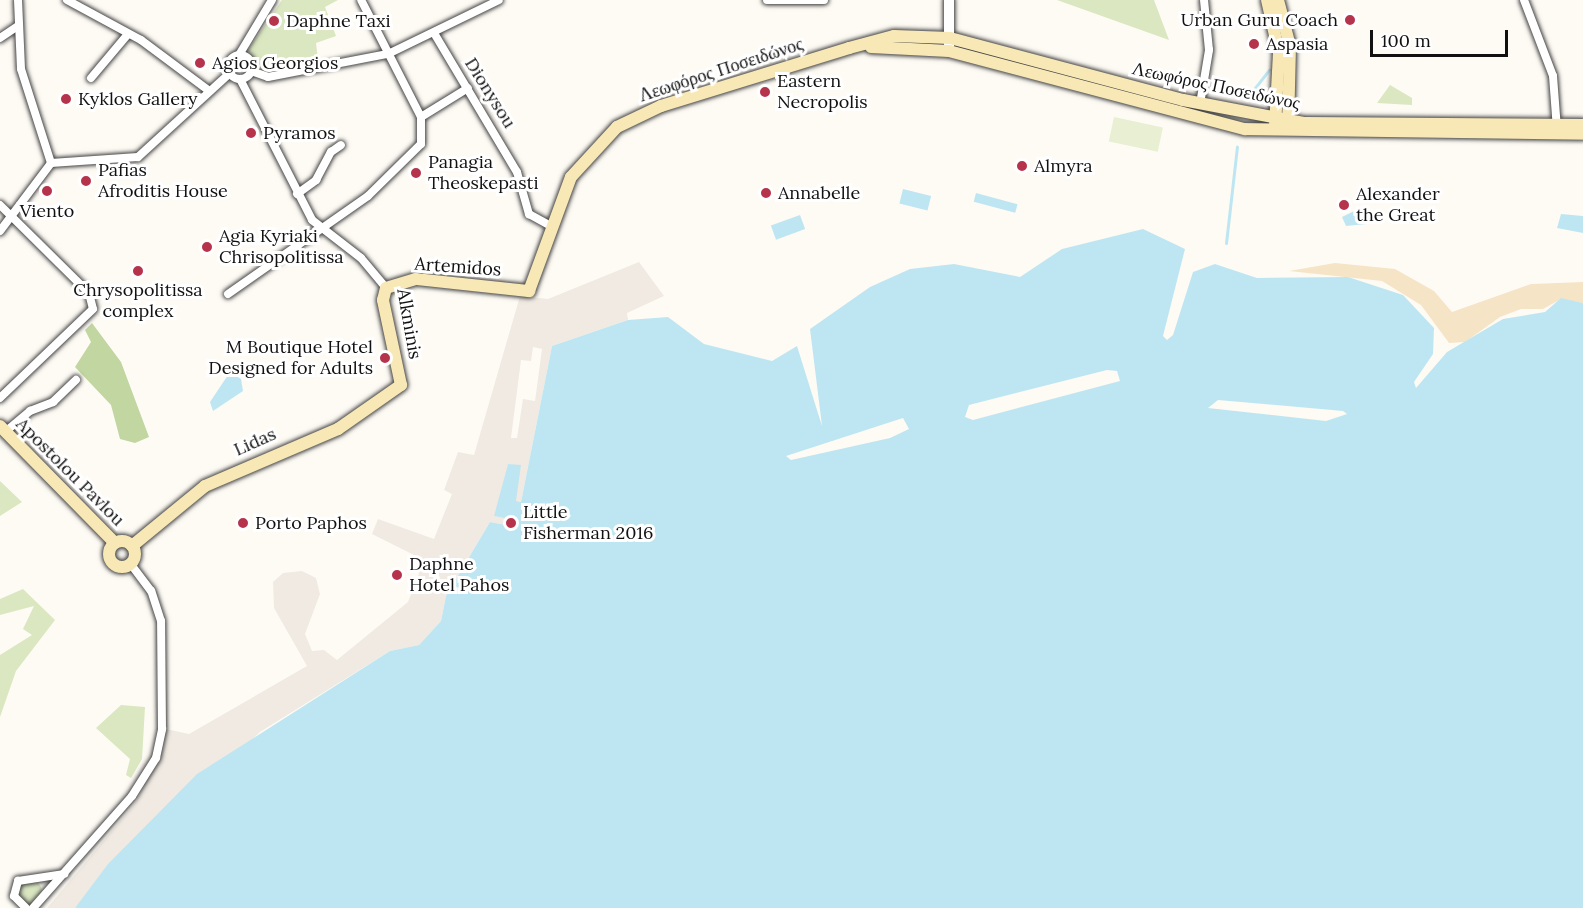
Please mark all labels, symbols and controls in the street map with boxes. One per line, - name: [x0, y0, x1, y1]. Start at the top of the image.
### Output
- place label: Urban Guru Coach: [1181, 9, 1338, 31]
- place label: Daphne Taxi: [286, 10, 391, 32]
- marker: Urban Guru Coach: [1343, 13, 1357, 27]
- marker: Daphne Taxi: [267, 14, 281, 28]
- scale bar: [1373, 18, 1511, 56]
- text: 100 m: [1381, 29, 1431, 52]
- street label: Λεωφόρος Ποσειδώνος: [636, 33, 806, 107]
- place label: Aspasia: [1266, 33, 1328, 55]
- marker: Aspasia: [1247, 37, 1261, 51]
- place label: Agios Georgios: [212, 52, 338, 74]
- street label: Dionysou: [460, 54, 520, 132]
- marker: Agios Georgios: [193, 56, 207, 70]
- street label: Λεωφόρος Ποσειδώνος: [1130, 58, 1302, 114]
- place label: Eastern Necropolis: [777, 71, 868, 113]
- marker: Eastern Necropolis: [758, 85, 772, 99]
- place label: Kyklos Gallery: [78, 88, 198, 110]
- marker: Kyklos Gallery: [59, 92, 73, 106]
- place label: Pyramos: [263, 122, 336, 144]
- marker: Pyramos: [244, 126, 258, 140]
- place label: Panagia Theoskepasti: [428, 152, 539, 195]
- place label: Almyra: [1034, 155, 1093, 177]
- marker: Almyra: [1015, 159, 1029, 173]
- place label: Pafias Afroditis House: [98, 160, 228, 202]
- marker: Panagia Theoskepasti: [409, 166, 423, 180]
- marker: Pafias Afroditis House: [79, 174, 93, 188]
- place label: Annabelle: [778, 182, 860, 204]
- marker: Viento: [40, 184, 54, 198]
- place label: Alexander the Great: [1356, 184, 1440, 226]
- marker: Annabelle: [759, 186, 773, 200]
- marker: Alexander the Great: [1337, 198, 1351, 212]
- place label: Viento: [20, 200, 74, 222]
- place label: Agia Kyriaki Chrisopolitissa: [219, 226, 344, 268]
- marker: Agia Kyriaki Chrisopolitissa: [200, 240, 214, 254]
- street label: Artemidos: [414, 253, 502, 281]
- marker: Chrysopolitissa complex: [131, 264, 145, 278]
- place label: Chrysopolitissa complex: [73, 280, 203, 322]
- street label: Alkminis: [392, 287, 426, 361]
- place label: M Boutique Hotel Designed for Adults: [208, 337, 373, 380]
- marker: M Boutique Hotel Designed for Adults: [378, 351, 392, 365]
- street label: Apostolou Pavlou: [11, 413, 129, 531]
- street label: Lidas: [231, 423, 279, 461]
- place label: Little Fisherman 2016: [523, 502, 653, 544]
- place label: Porto Paphos: [255, 512, 367, 534]
- marker: Porto Paphos: [236, 516, 250, 530]
- marker: Little Fisherman 2016: [504, 516, 518, 530]
- place label: Daphne Hotel Pahos: [409, 554, 509, 596]
- marker: Daphne Hotel Pahos: [390, 568, 404, 582]

